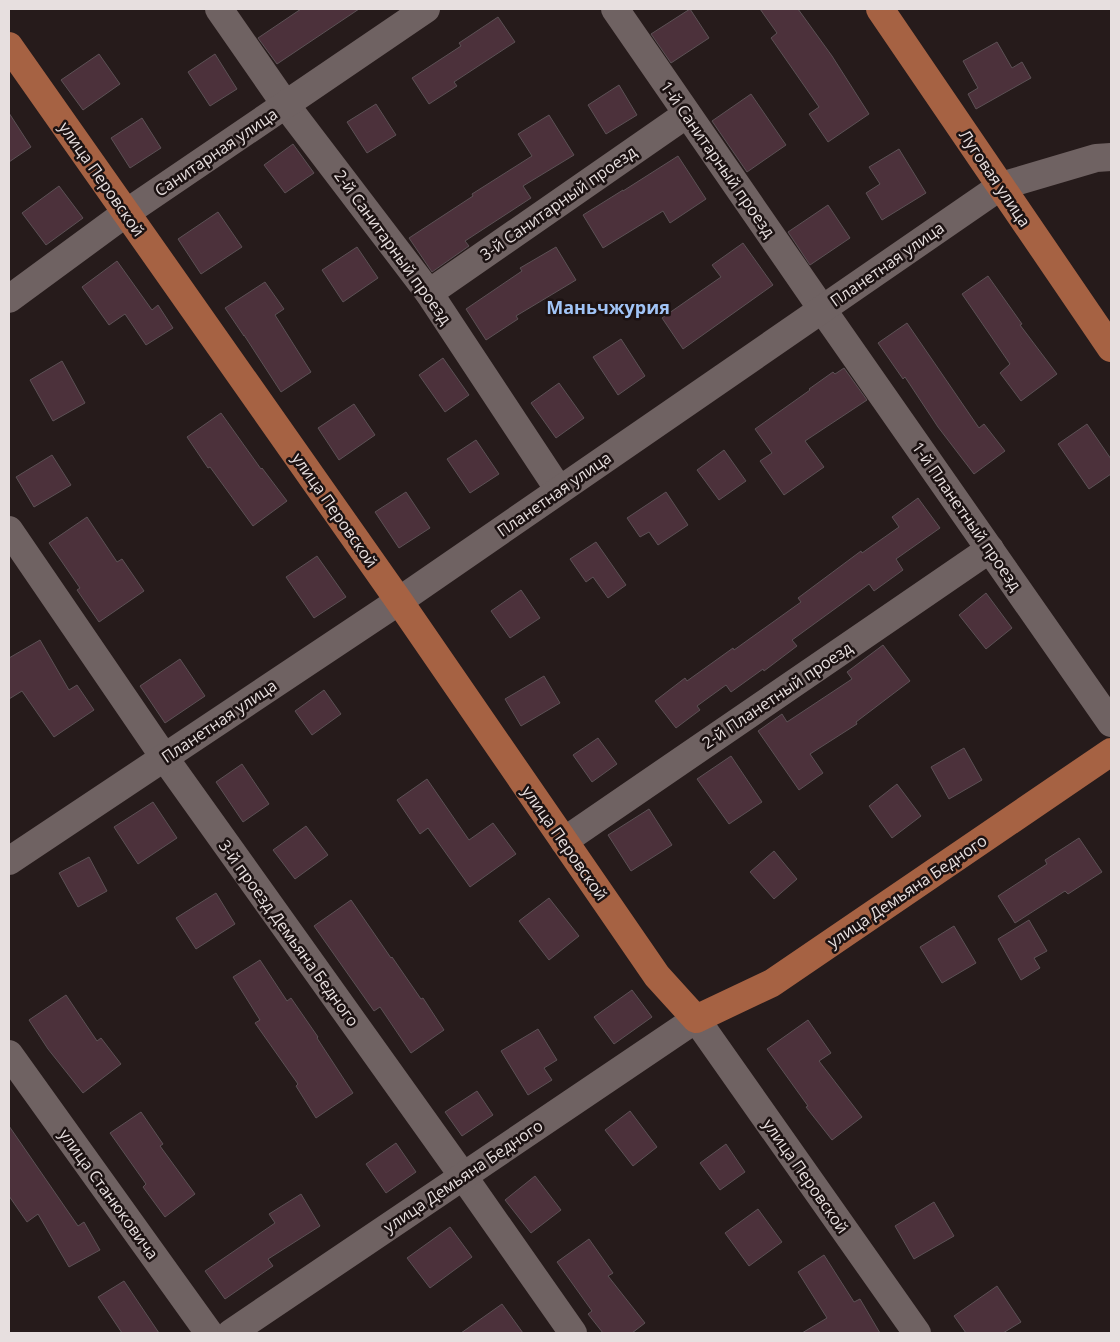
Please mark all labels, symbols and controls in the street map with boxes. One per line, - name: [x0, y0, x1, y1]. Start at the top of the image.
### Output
- street label: 1-й Санитарный проезд: [656, 76, 780, 242]
- street label: Санитарная улица: [150, 103, 282, 201]
- street label: улица Перовской: [54, 117, 150, 241]
- street label: Луговая улица: [954, 125, 1036, 231]
- street label: 3-й Санитарный проезд: [475, 141, 641, 265]
- street label: 2-й Санитарный проезд: [329, 165, 457, 329]
- street label: Планетная улица: [826, 216, 948, 312]
- district label: Маньчжурия: [546, 295, 670, 319]
- street label: 1-й Планетный проезд: [907, 437, 1027, 595]
- street label: Планетная улица: [493, 446, 615, 542]
- street label: улица Перовской: [287, 448, 383, 572]
- street label: 2-й Планетный проезд: [697, 636, 857, 754]
- street label: Планетная улица: [157, 674, 281, 768]
- street label: улица Перовской: [517, 781, 613, 905]
- street label: улица Демьяна Бедного: [823, 829, 991, 953]
- street label: 3-й проезд Демьяна Бедного: [214, 835, 364, 1031]
- street label: улица Демьяна Бедного: [379, 1114, 547, 1238]
- street label: улица Перовской: [758, 1114, 854, 1238]
- street label: улица Станюковича: [54, 1124, 164, 1264]

